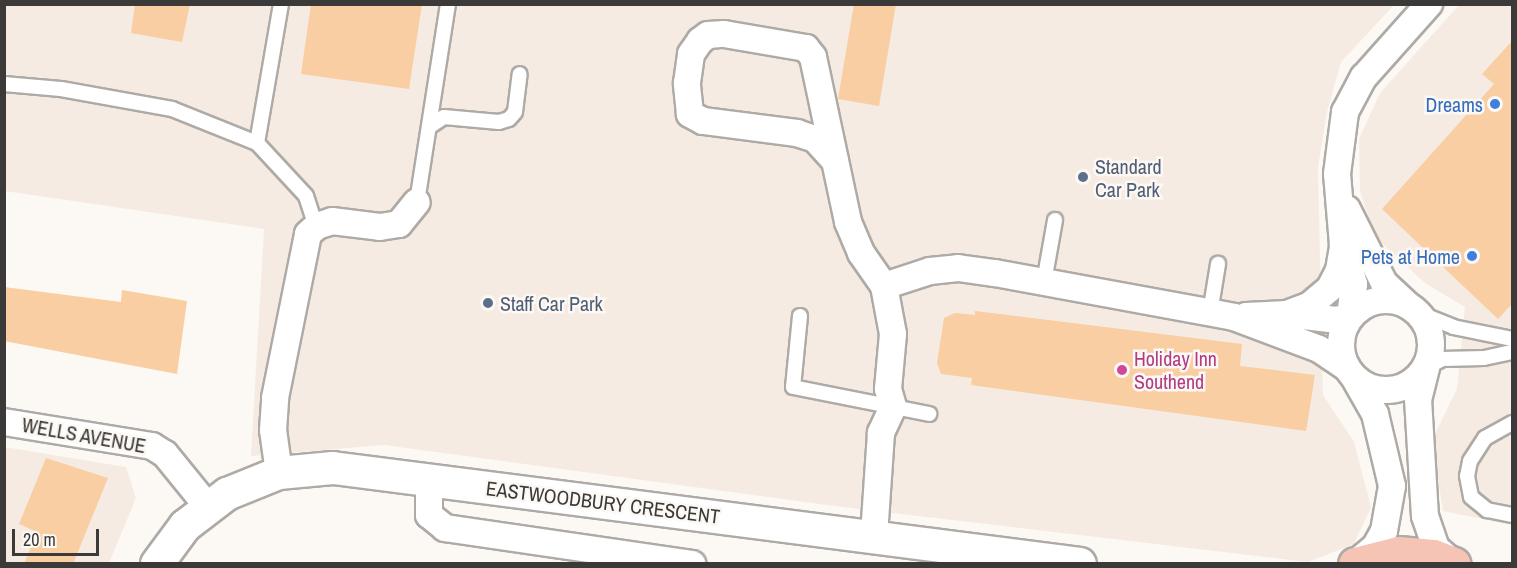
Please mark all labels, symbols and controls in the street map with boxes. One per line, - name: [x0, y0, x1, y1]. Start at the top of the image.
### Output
- place label: Dreams: [1426, 92, 1483, 116]
- marker: Dreams: [1488, 97, 1502, 111]
- place label: Standard Car Park: [1095, 154, 1162, 201]
- marker: Standard Car Park: [1076, 170, 1090, 184]
- place label: Pets at Home: [1361, 244, 1460, 268]
- marker: Pets at Home: [1465, 249, 1479, 263]
- place label: Staff Car Park: [500, 291, 603, 315]
- marker: Staff Car Park: [481, 296, 495, 310]
- place label: Holiday Inn Southend: [1134, 346, 1217, 393]
- marker: Holiday Inn Southend: [1115, 363, 1129, 377]
- street label: WELLS AVENUE: [20, 412, 148, 458]
- street label: EASTWOODBURY CRESCENT: [485, 476, 721, 528]
- scale bar: [15, 517, 102, 555]
- text: 20 m: [23, 527, 56, 552]

